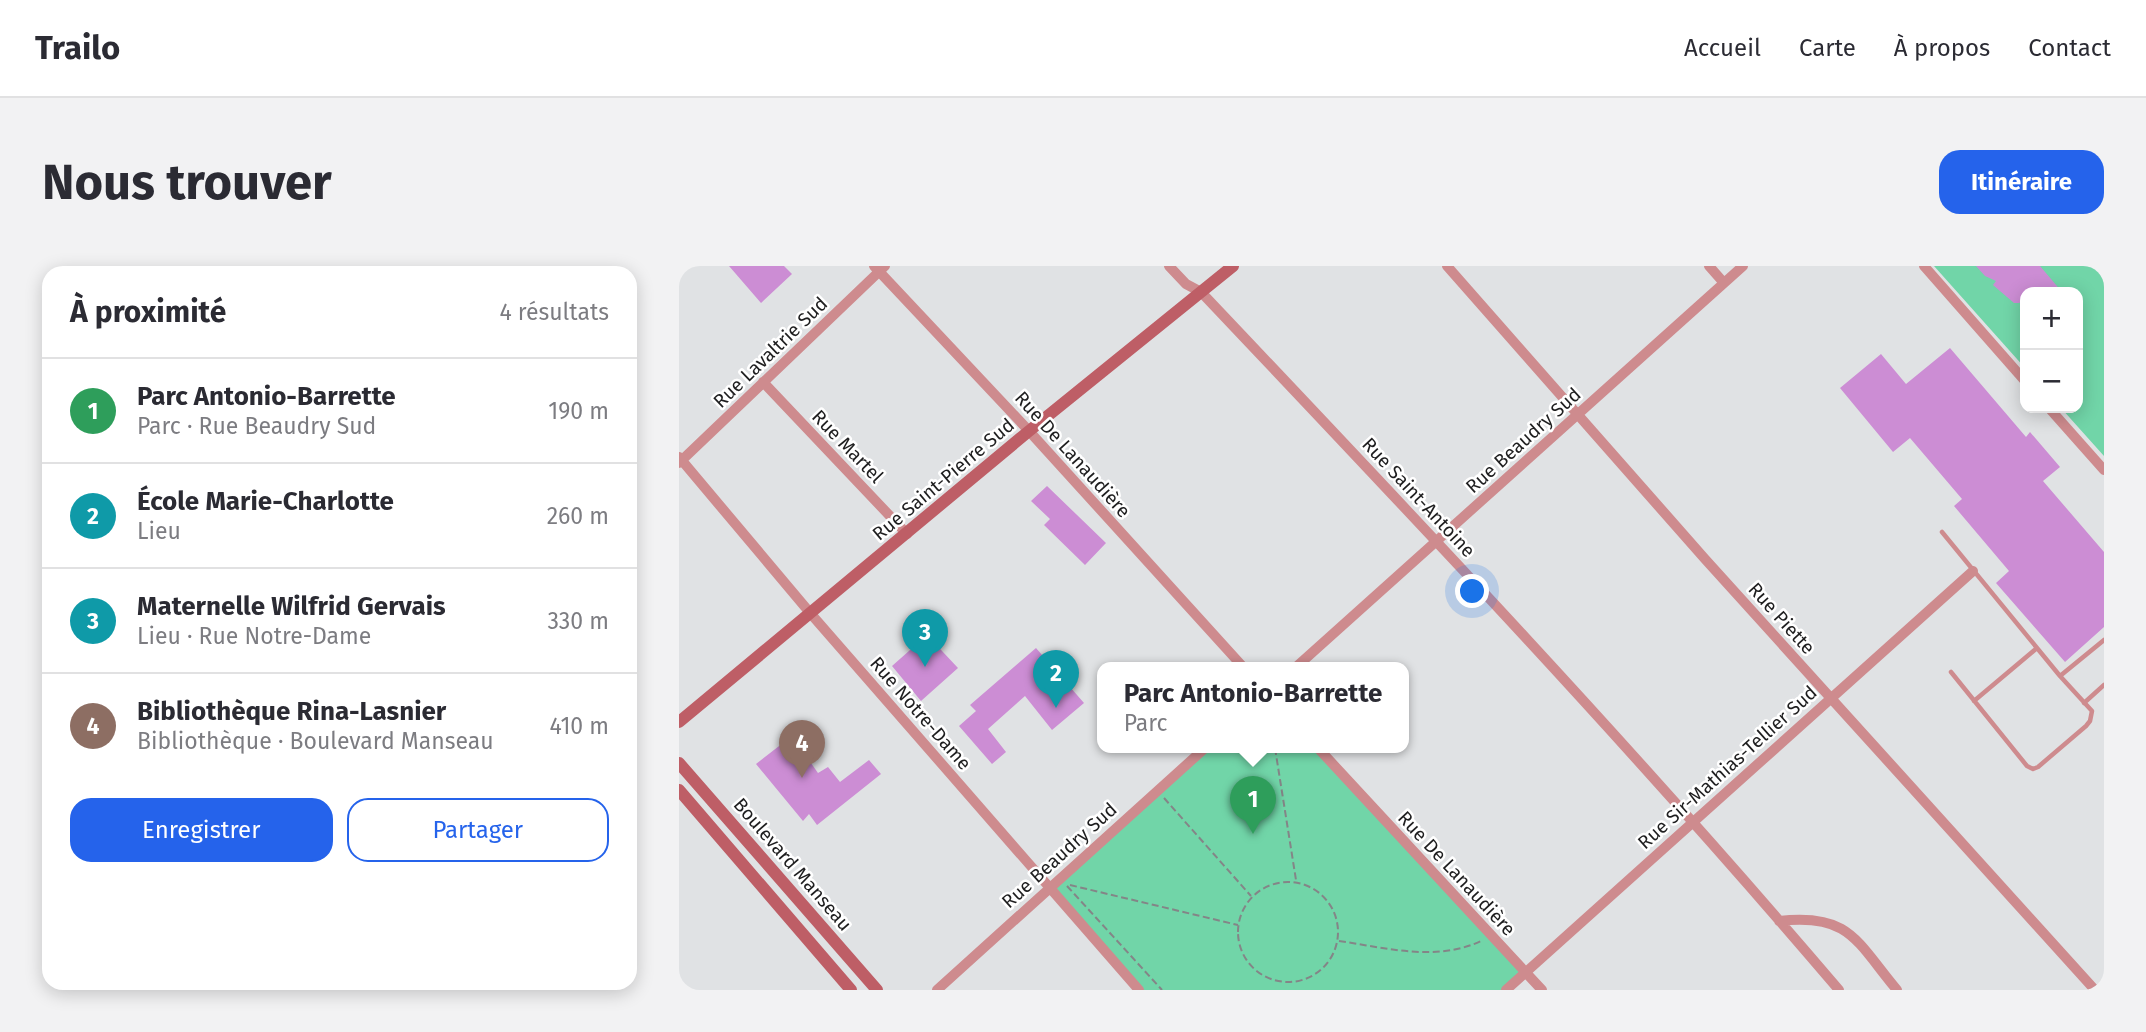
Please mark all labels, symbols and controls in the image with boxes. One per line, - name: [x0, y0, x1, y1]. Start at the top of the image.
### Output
- text: Trailo: [35, 28, 120, 68]
- text: Accueil: [1684, 34, 1761, 62]
- text: Carte: [1799, 34, 1856, 62]
- text: À propos: [1894, 34, 1990, 62]
- text: Contact: [2028, 34, 2111, 62]
- button: Itinéraire: [1939, 150, 2104, 214]
- text: Nous trouver: [42, 153, 332, 212]
- map controls: [2020, 287, 2083, 413]
- button: +: [2020, 287, 2083, 350]
- street label: Rue Lavaltrie Sud: [708, 292, 832, 413]
- text: À proximité: [70, 294, 226, 330]
- text: 4 résultats: [499, 298, 609, 326]
- button: −: [2020, 350, 2083, 413]
- text: Parc Antonio-Barrette: [137, 381, 396, 412]
- street label: Rue Beaudry Sud: [1461, 383, 1586, 498]
- street label: Rue De Lanaudière: [1010, 386, 1135, 522]
- text: 1: [88, 397, 98, 425]
- text: 190 m: [548, 397, 609, 425]
- street label: Rue Martel: [807, 405, 888, 488]
- text: Parc · Rue Beaudry Sud: [137, 412, 376, 440]
- street label: Rue Saint-Pierre Sud: [868, 413, 1019, 545]
- street label: Rue Saint-Antoine: [1357, 433, 1480, 562]
- text: École Marie-Charlotte: [137, 486, 394, 517]
- text: 2: [87, 502, 99, 530]
- text: 260 m: [547, 502, 609, 530]
- text: Lieu: [137, 517, 181, 545]
- your location: [1455, 574, 1489, 608]
- street label: Rue Piette: [1743, 578, 1820, 659]
- text: Maternelle Wilfrid Gervais: [137, 591, 446, 622]
- text: 3: [87, 607, 99, 635]
- text: 330 m: [547, 607, 609, 635]
- pin: 3: [902, 609, 948, 667]
- text: Lieu · Rue Notre-Dame: [137, 622, 371, 650]
- pin: 2: [1033, 650, 1079, 708]
- street label: Rue Notre-Dame: [865, 652, 976, 775]
- popup: [1097, 662, 1409, 753]
- text: Parc Antonio-Barrette: [1124, 678, 1382, 709]
- street label: Rue Sir-Mathias-Tellier Sud: [1633, 681, 1822, 854]
- text: Bibliothèque Rina-Lasnier: [137, 696, 446, 727]
- text: Parc: [1124, 709, 1167, 737]
- text: 4: [87, 712, 100, 740]
- text: 410 m: [549, 712, 609, 740]
- pin: 4: [779, 720, 825, 778]
- text: Bibliothèque · Boulevard Manseau: [137, 727, 494, 755]
- pin: 1: [1230, 776, 1276, 834]
- street label: Boulevard Manseau: [729, 793, 857, 936]
- button: Enregistrer: [70, 798, 333, 862]
- button: Partager: [347, 798, 609, 862]
- street label: Rue Beaudry Sud: [997, 798, 1122, 913]
- street label: Rue De Lanaudière: [1393, 806, 1520, 940]

